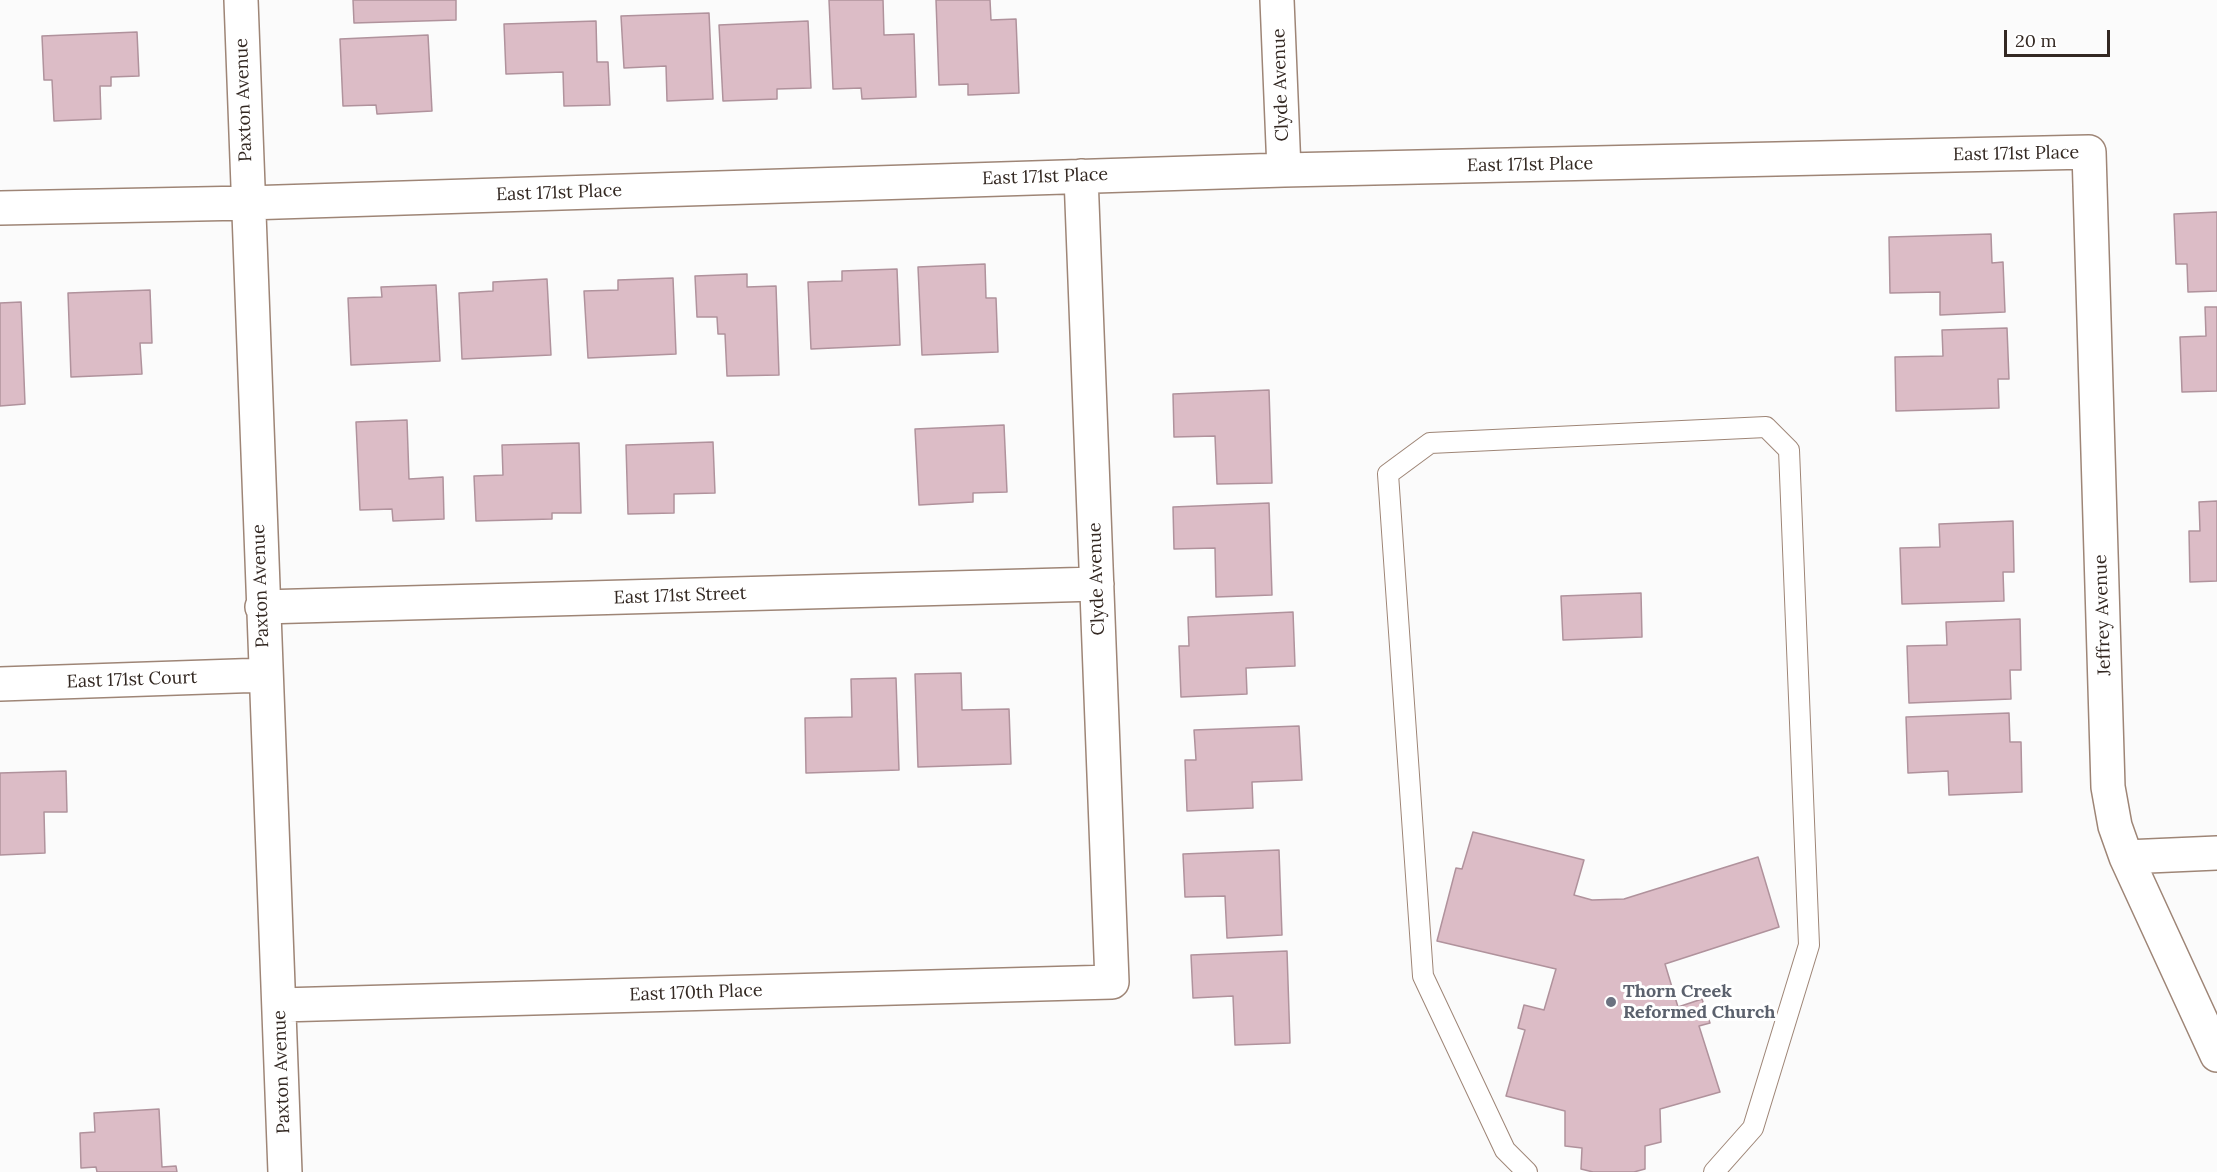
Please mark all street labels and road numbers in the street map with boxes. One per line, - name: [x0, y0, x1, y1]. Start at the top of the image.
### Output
- street label: Clyde Avenue: [1268, 28, 1294, 142]
- street label: Paxton Avenue: [231, 38, 257, 162]
- street label: East 171st Place: [1953, 142, 2079, 166]
- street label: East 171st Place: [1467, 153, 1593, 177]
- street label: East 171st Place: [982, 164, 1108, 190]
- street label: East 171st Place: [496, 180, 622, 206]
- street label: Clyde Avenue: [1084, 522, 1110, 636]
- street label: Paxton Avenue: [248, 524, 274, 648]
- street label: Jeffrey Avenue: [2090, 554, 2116, 676]
- street label: East 171st Street: [613, 583, 747, 609]
- street label: East 171st Court: [66, 667, 198, 693]
- street label: East 170th Place: [629, 980, 763, 1006]
- street label: Paxton Avenue: [269, 1010, 295, 1134]

